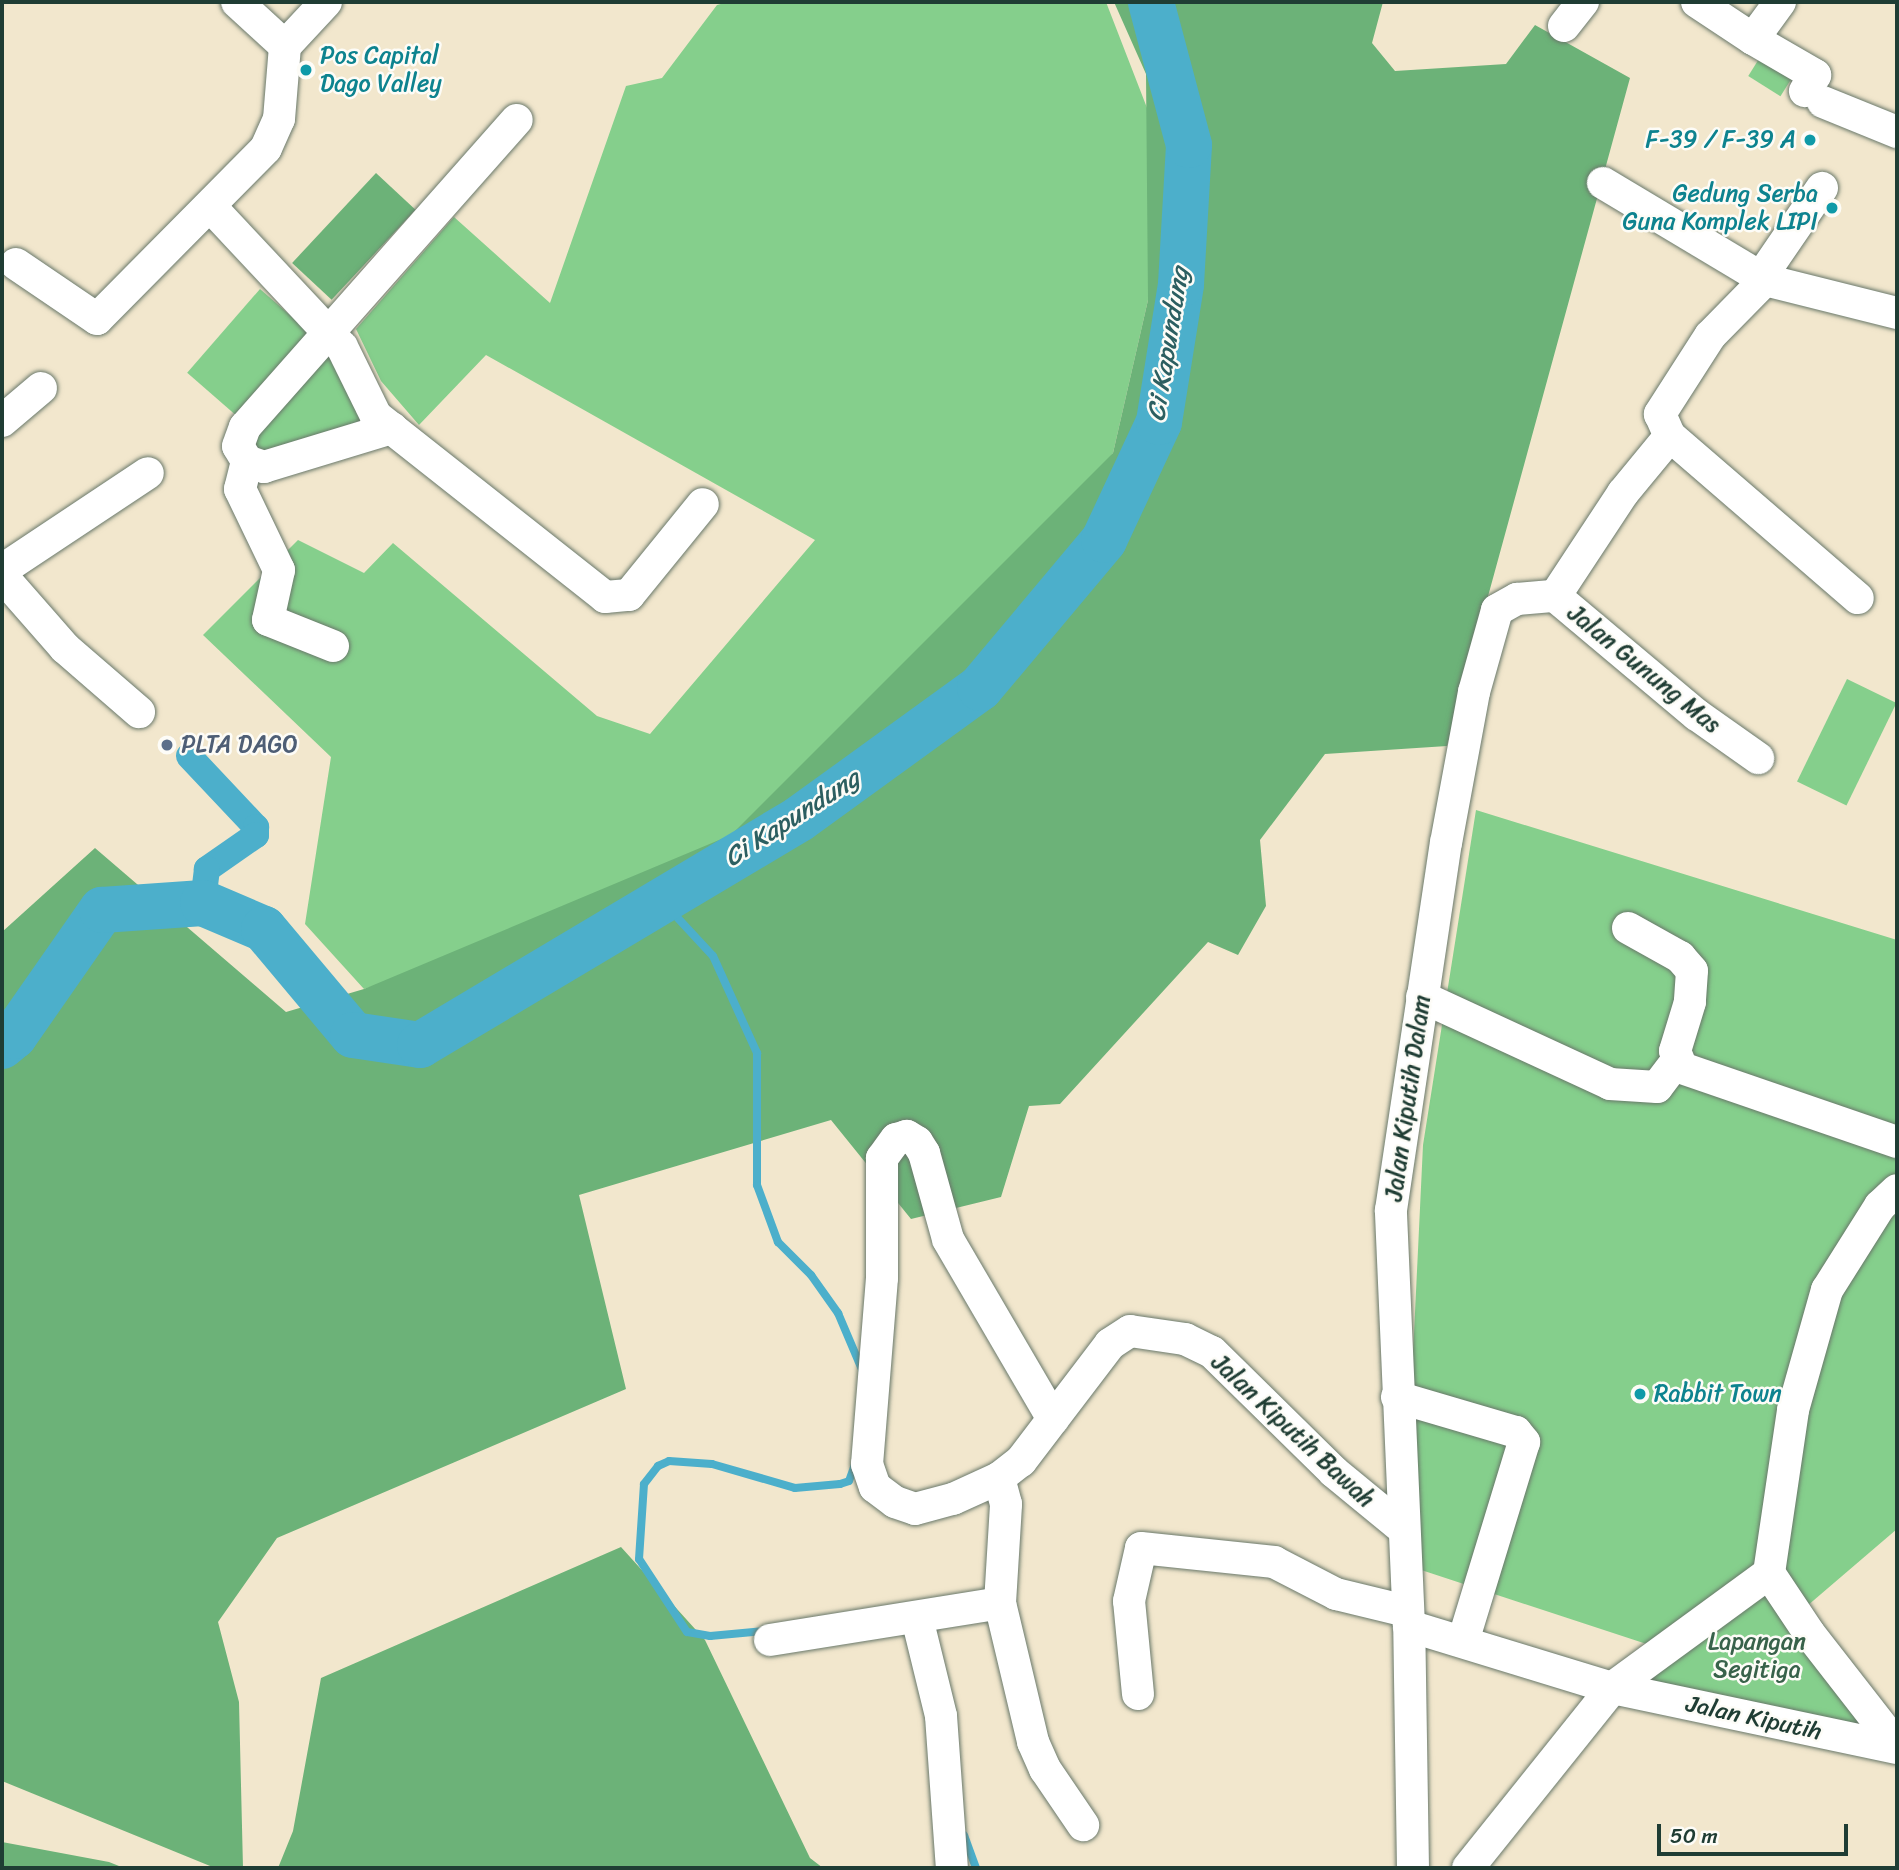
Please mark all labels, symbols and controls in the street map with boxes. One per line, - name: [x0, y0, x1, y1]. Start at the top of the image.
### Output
- place label: Pos Capital Dago Valley: [320, 42, 440, 98]
- marker: Pos Capital Dago Valley: [298, 62, 314, 78]
- place label: F-39 / F-39 A: [1645, 126, 1796, 154]
- marker: F-39 / F-39 A: [1802, 132, 1818, 148]
- place label: Gedung Serba Guna Komplek LIPI: [1621, 180, 1818, 236]
- marker: Gedung Serba Guna Komplek LIPI: [1824, 200, 1840, 216]
- water label: Ci Kapundung: [1140, 265, 1196, 423]
- street label: Jalan Gunung Mas: [1562, 598, 1726, 740]
- place label: PLTA DAGO: [181, 731, 298, 759]
- marker: PLTA DAGO: [159, 737, 175, 753]
- water label: Ci Kapundung: [718, 763, 866, 873]
- street label: Jalan Kiputih Dalam: [1379, 993, 1437, 1203]
- street label: Jalan Kiputih Bawah: [1205, 1348, 1381, 1514]
- place label: Rabbit Town: [1654, 1380, 1782, 1408]
- marker: Rabbit Town: [1632, 1386, 1648, 1402]
- park label: Lapangan Segitiga: [1708, 1628, 1806, 1684]
- street label: Jalan Kiputih: [1684, 1690, 1824, 1746]
- scale bar: [1661, 1811, 1852, 1855]
- text: 50 m: [1670, 1817, 1718, 1855]

